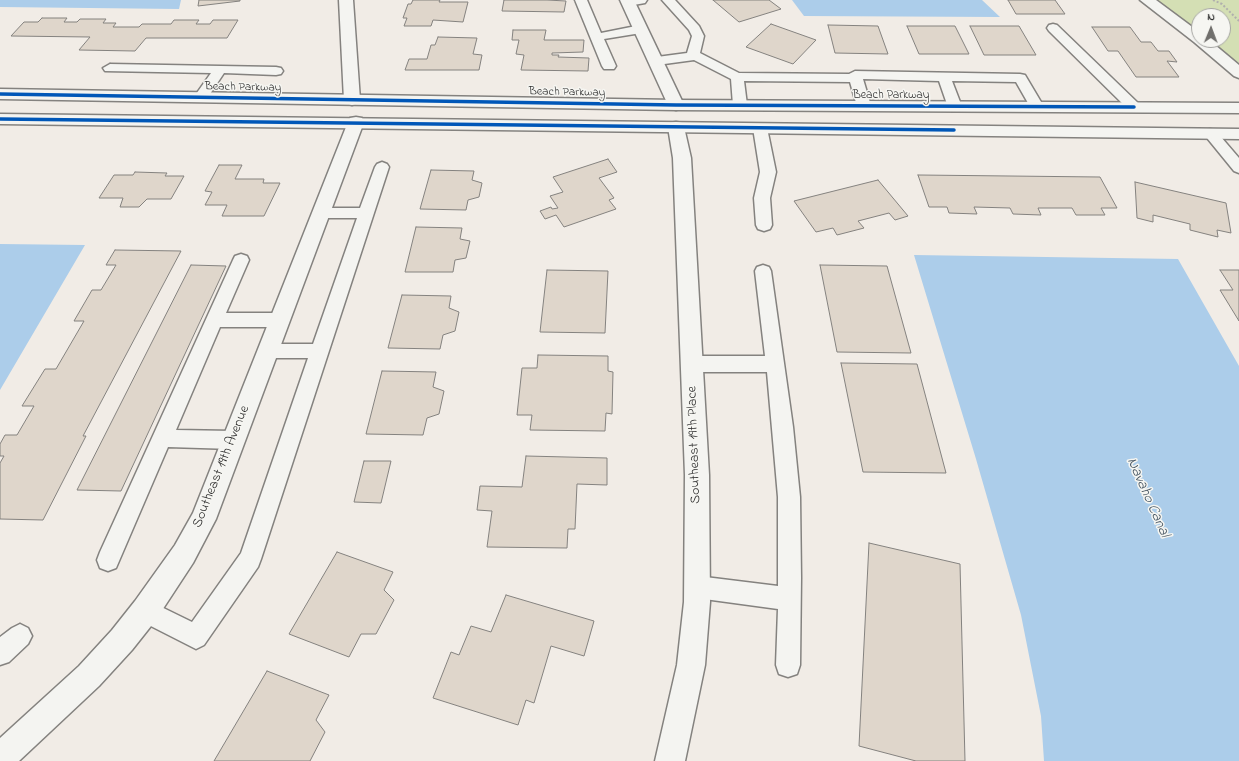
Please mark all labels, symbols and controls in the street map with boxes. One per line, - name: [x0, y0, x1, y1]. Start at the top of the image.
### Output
- north arrow: [1191, 8, 1231, 48]
- text: N: [1207, 9, 1215, 25]
- street label: Beach Parkway: [205, 80, 281, 96]
- street label: Beach Parkway: [529, 85, 605, 101]
- street label: Beach Parkway: [853, 89, 929, 103]
- street label: Southeast 19th Place: [685, 386, 705, 504]
- street label: Southeast 19th Avenue: [190, 404, 254, 530]
- water label: Navaho Canal: [1121, 455, 1173, 541]

